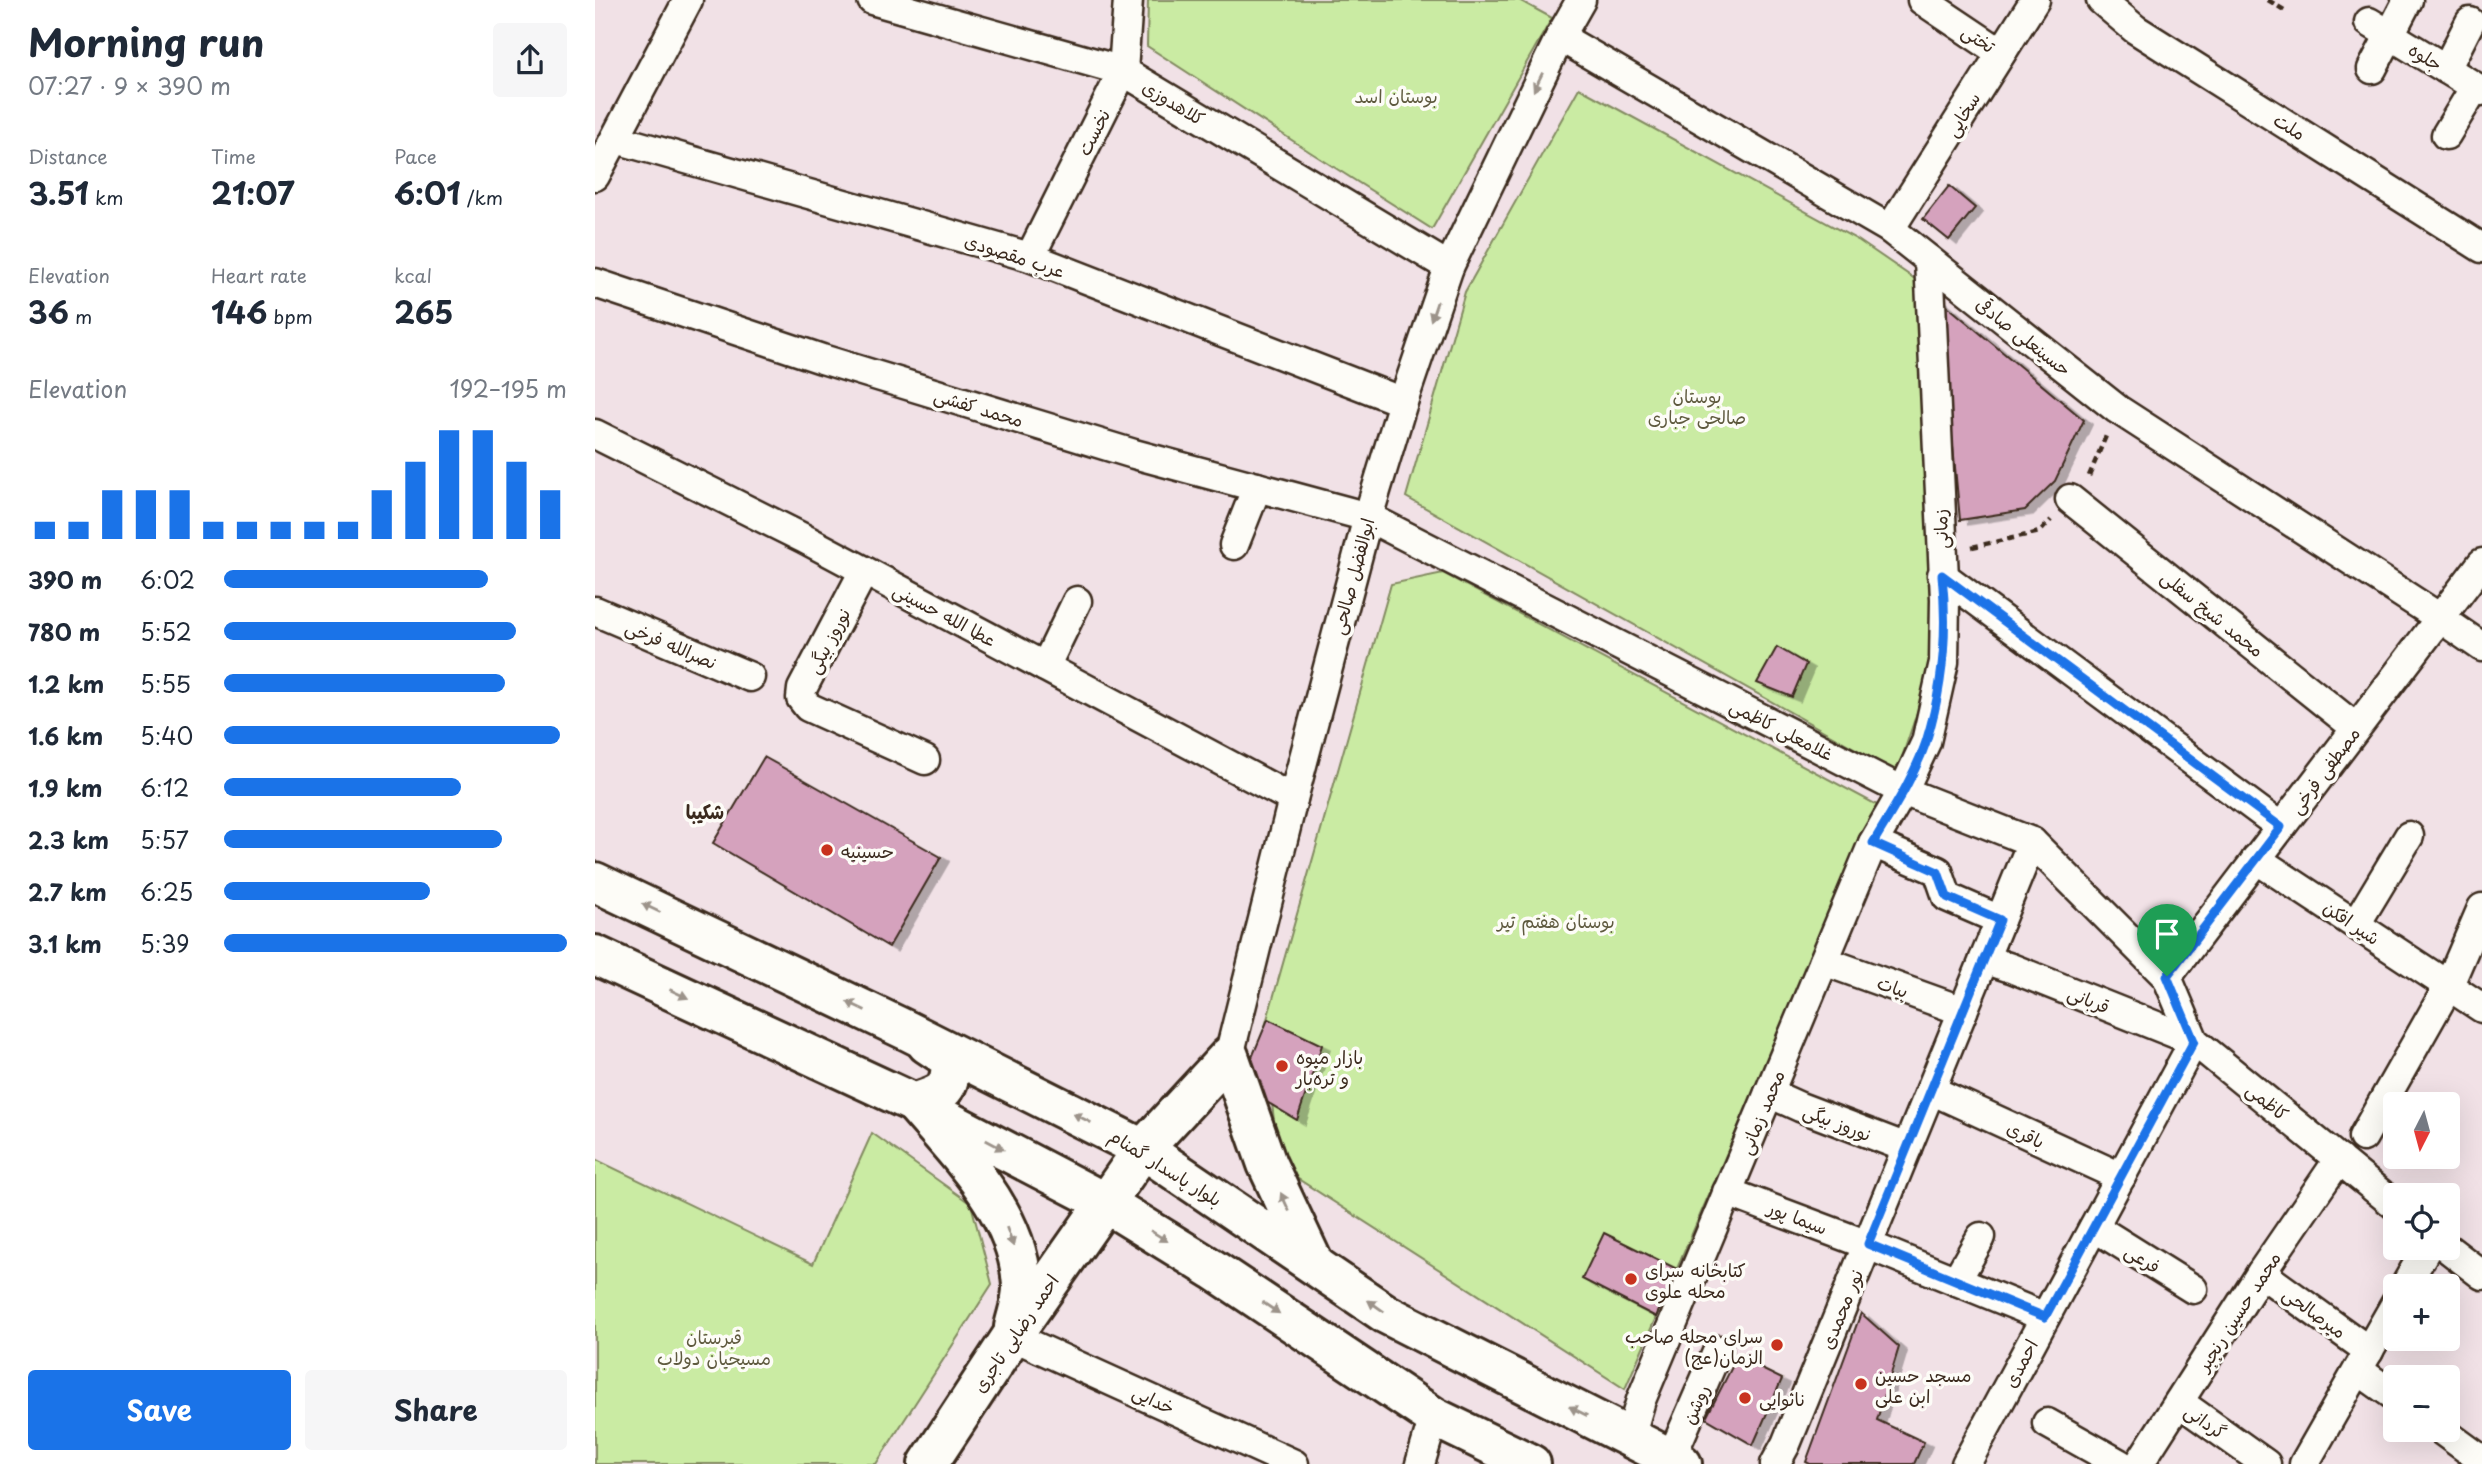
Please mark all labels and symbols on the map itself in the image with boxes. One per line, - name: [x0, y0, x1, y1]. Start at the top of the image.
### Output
- street label: تختی: [1957, 17, 2002, 59]
- street label: جلوه: [2404, 35, 2448, 77]
- one-way arrow: [1532, 72, 1544, 92]
- street label: کلاهدوزی: [1138, 73, 1211, 131]
- park label: بوستان اسد: [1354, 82, 1438, 109]
- street label: سخایی: [1938, 86, 1986, 142]
- street label: نخست: [1070, 104, 1116, 160]
- street label: ملت: [2269, 106, 2311, 146]
- street label: عرب مقصودی: [962, 226, 1068, 284]
- street label: حسینعلی صادقی: [1971, 290, 2077, 382]
- one-way arrow: [1428, 301, 1439, 322]
- street label: محمد کفشی: [931, 381, 1027, 433]
- park label: بوستان صالحی جباری: [1648, 382, 1746, 430]
- street label: زمانی: [1926, 508, 1954, 550]
- street label: ابوالفضل صالحی: [1323, 515, 1381, 637]
- street label: محمد شیخ سفلی: [2156, 563, 2270, 663]
- street label: عطا الله حسینی: [889, 576, 1001, 652]
- street label: نوروز بیگی: [799, 602, 857, 678]
- street label: نصرالله فرخی: [622, 612, 722, 676]
- street label: غلامعلی کاظمی: [1726, 691, 1838, 767]
- street label: مصطفی فرخی: [2282, 721, 2366, 819]
- district label: شکیبا: [686, 797, 724, 825]
- place label: حسینیه: [841, 837, 894, 864]
- marker: حسینیه: [819, 842, 835, 858]
- street label: شیر افکن: [2318, 893, 2386, 951]
- one-way arrow: [641, 902, 661, 914]
- pin: [2137, 904, 2197, 976]
- park label: بوستان هفتم تیر: [1495, 907, 1615, 936]
- street label: بیات: [1874, 968, 1912, 1004]
- street label: قربانی: [2064, 978, 2114, 1020]
- one-way arrow: [669, 988, 689, 1000]
- one-way arrow: [846, 1001, 866, 1012]
- place label: بازار میوه و تره‌بار: [1294, 1043, 1363, 1091]
- marker: بازار میوه و تره‌بار: [1274, 1058, 1290, 1074]
- street label: محمد زمانی: [1731, 1066, 1791, 1158]
- street label: کاظمی: [2241, 1075, 2295, 1127]
- north arrow: [2383, 1092, 2461, 1169]
- street label: نوروز بیگی: [1800, 1097, 1876, 1147]
- one-way arrow: [1072, 1113, 1092, 1124]
- street label: باقری: [2003, 1114, 2049, 1154]
- street label: بلوار پاسدار گمنام: [1103, 1122, 1228, 1214]
- one-way arrow: [985, 1139, 1005, 1151]
- one-way arrow: [1280, 1192, 1291, 1212]
- street label: سیما پور: [1763, 1193, 1832, 1241]
- one-way arrow: [1005, 1226, 1016, 1247]
- one-way arrow: [1150, 1230, 1169, 1243]
- street label: فرعی: [2120, 1237, 2166, 1279]
- street label: محمد حسین رنجبر: [2188, 1246, 2287, 1378]
- place label: کتابخانه سرای محله علوی: [1645, 1256, 1746, 1304]
- street label: نور محمدی: [1813, 1265, 1869, 1353]
- street label: احمد رضایی تاجری: [965, 1268, 1065, 1398]
- marker: کتابخانه سرای محله علوی: [1623, 1271, 1639, 1287]
- street label: میرصالحی: [2278, 1280, 2352, 1344]
- one-way arrow: [1367, 1299, 1385, 1313]
- one-way arrow: [1261, 1302, 1281, 1315]
- place label: سرای محله صاحب الزمان(عج): [1625, 1322, 1763, 1370]
- park label: قبرستان مسیحیان دولاب: [657, 1323, 771, 1371]
- street label: احمدی: [1996, 1334, 2044, 1392]
- marker: سرای محله صاحب الزمان(عج): [1769, 1337, 1785, 1353]
- place label: مسجد حسین ابن علی: [1875, 1361, 1972, 1409]
- marker: مسجد حسین ابن علی: [1853, 1376, 1869, 1392]
- street label: خدایی: [1129, 1378, 1179, 1420]
- street label: روشن: [1674, 1380, 1716, 1428]
- place label: نانوایی: [1759, 1385, 1806, 1412]
- marker: نانوایی: [1737, 1390, 1753, 1406]
- street label: گردانی: [2180, 1397, 2233, 1445]
- one-way arrow: [1568, 1405, 1588, 1416]

